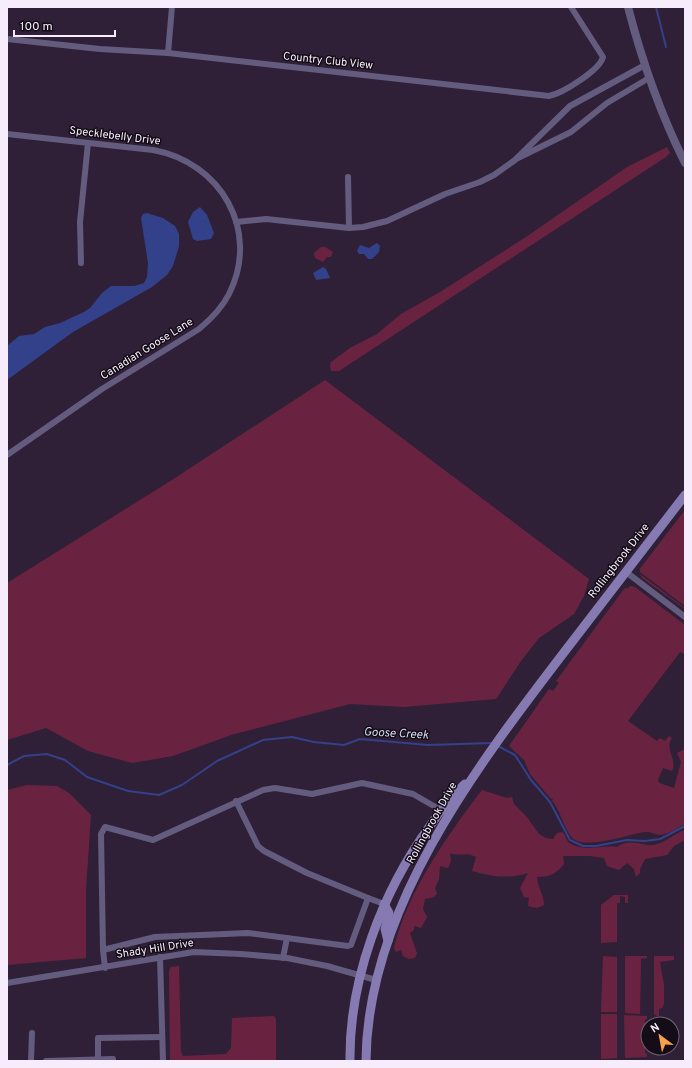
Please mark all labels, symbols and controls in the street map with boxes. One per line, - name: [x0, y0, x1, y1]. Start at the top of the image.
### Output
- scale bar: [14, 12, 115, 38]
- text: 100 m: [20, 19, 53, 35]
- street label: Country Club View: [282, 49, 374, 73]
- street label: Specklebelly Drive: [69, 123, 161, 149]
- street label: Canadian Goose Lane: [98, 315, 196, 383]
- street label: Rollingbrook Drive: [585, 521, 653, 601]
- water label: Goose Creek: [363, 724, 430, 744]
- street label: Rollingbrook Drive: [404, 780, 460, 866]
- street label: Shady Hill Drive: [115, 936, 195, 962]
- north arrow: [640, 1016, 680, 1056]
- text: N: [648, 1020, 662, 1036]

